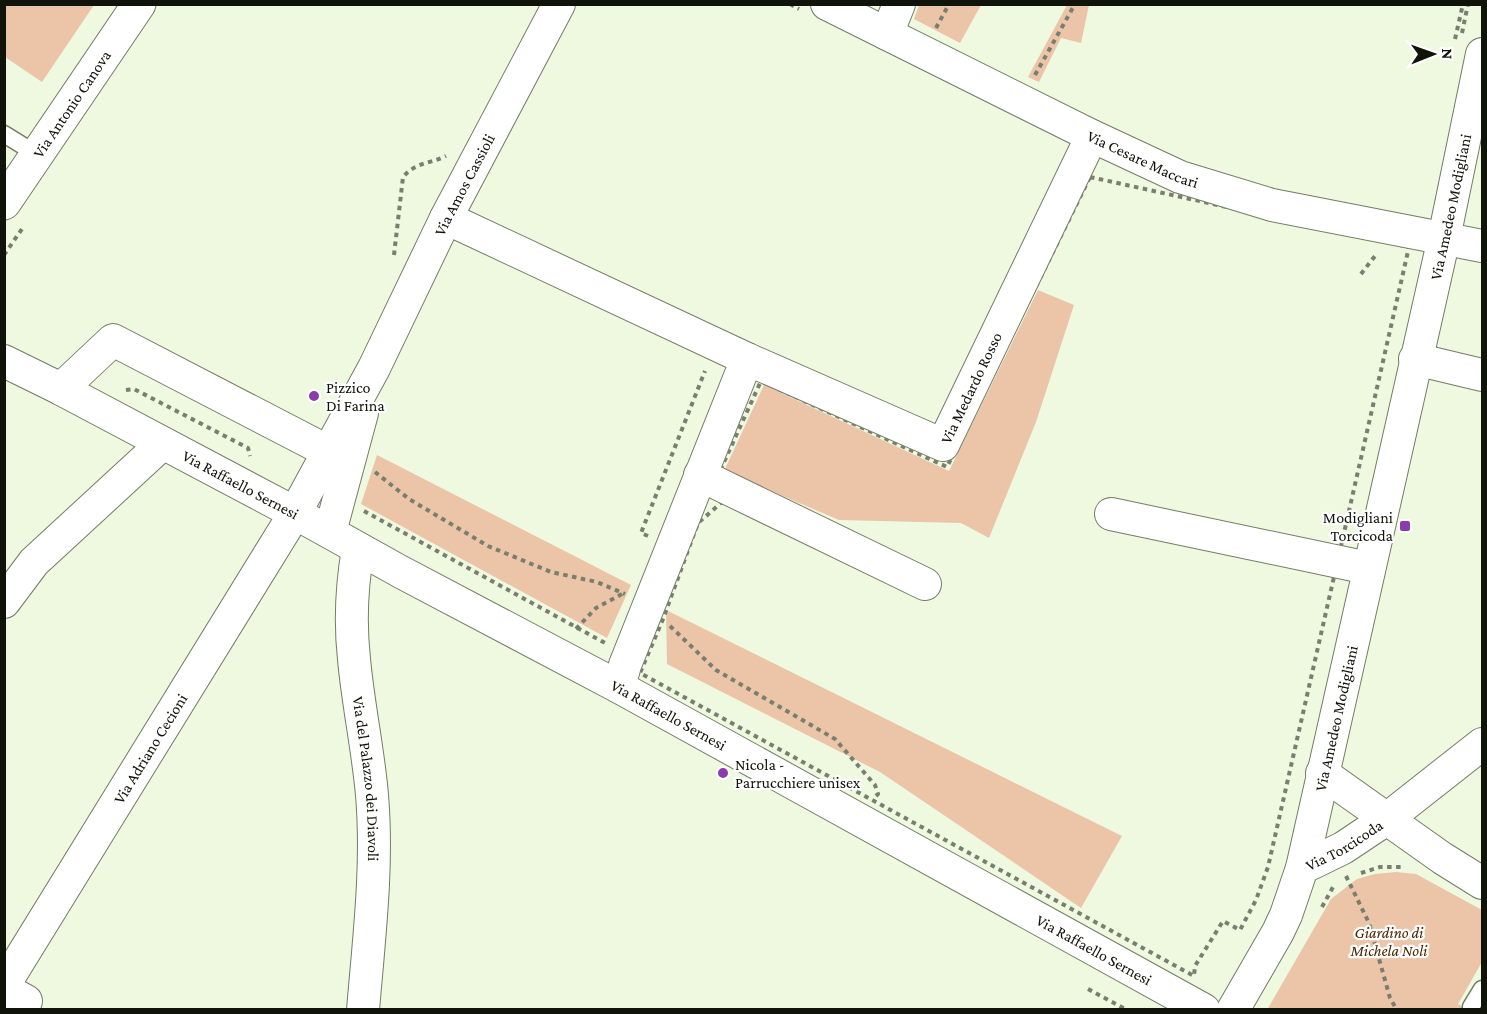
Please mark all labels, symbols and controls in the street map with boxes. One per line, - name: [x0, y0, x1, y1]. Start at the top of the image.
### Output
- north arrow: [1403, 24, 1463, 84]
- street label: Via Antonio Canova: [29, 47, 114, 161]
- text: N: [1439, 48, 1456, 59]
- street label: Via Cesare Maccari: [1084, 127, 1200, 191]
- street label: Via Amos Cassioli: [431, 131, 498, 238]
- street label: Via Amedeo Modigliani: [1427, 132, 1474, 282]
- street label: Via Medardo Rosso: [937, 329, 1005, 446]
- place label: Pizzico Di Farina: [326, 379, 385, 414]
- marker: Pizzico Di Farina: [307, 389, 321, 403]
- street label: Via Raffaello Sernesi: [180, 447, 302, 522]
- place label: Modigliani Torcicoda: [1323, 509, 1394, 544]
- marker: Modigliani Torcicoda: [1398, 519, 1412, 533]
- street label: Via Amedeo Modigliani: [1312, 644, 1361, 793]
- street label: Via Raffaello Sernesi: [608, 676, 729, 754]
- street label: Via Adriano Cecioni: [110, 691, 191, 807]
- street label: Via del Palazzo dei Diavoli: [350, 695, 382, 861]
- place label: Nicola - Parrucchiere unisex: [735, 756, 861, 791]
- marker: Nicola - Parrucchiere unisex: [716, 766, 730, 780]
- street label: Via Torcicoda: [1303, 816, 1386, 874]
- street label: Via Raffaello Sernesi: [1033, 911, 1155, 989]
- park label: Giardino di Michela Noli: [1350, 924, 1428, 959]

